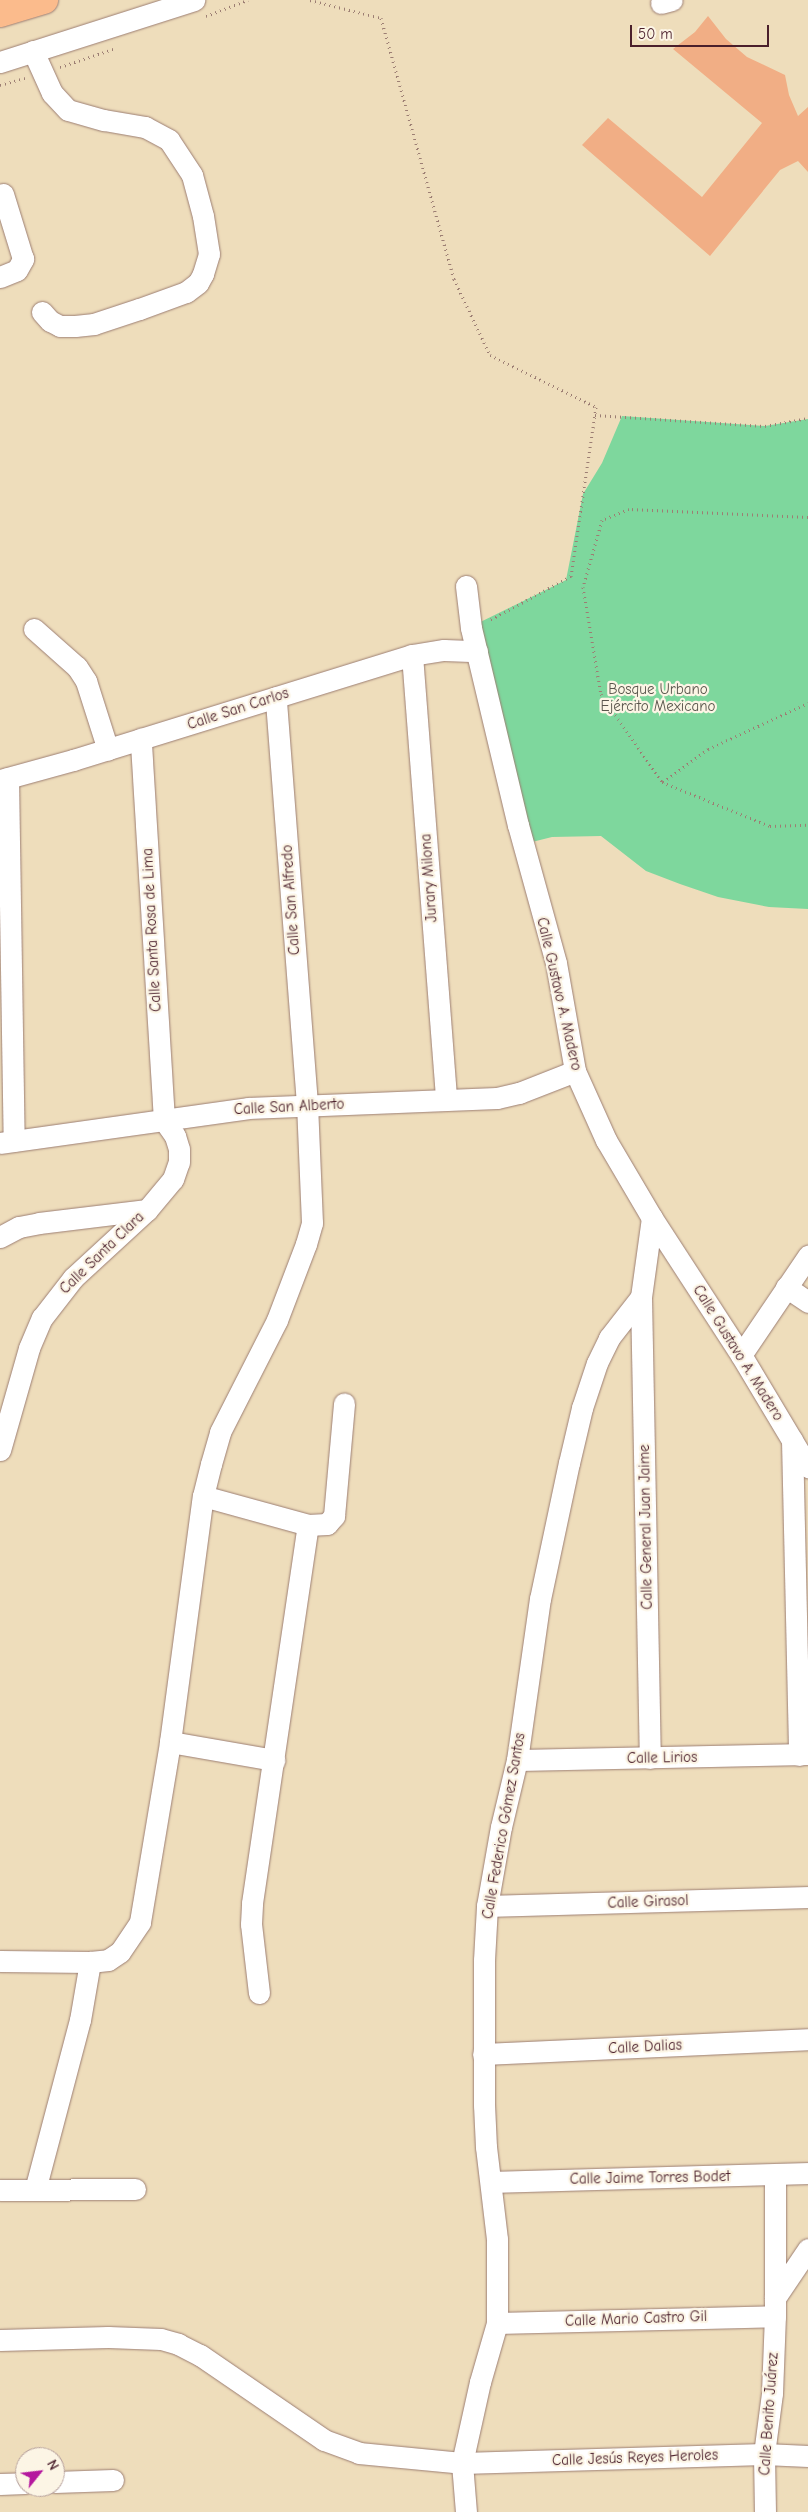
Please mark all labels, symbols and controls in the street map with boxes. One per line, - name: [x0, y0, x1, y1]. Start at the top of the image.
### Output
- scale bar: [633, 15, 772, 47]
- text: 50 m: [638, 25, 673, 43]
- park label: Bosque Urbano Ejército Mexicano: [601, 680, 715, 715]
- street label: Calle San Carlos: [185, 684, 291, 734]
- street label: Jurary Milona: [417, 833, 441, 923]
- street label: Calle San Alfredo: [278, 844, 304, 956]
- street label: Calle Santa Rosa de Lima: [139, 848, 165, 1012]
- street label: Calle Gustavo A. Madero: [533, 916, 585, 1072]
- street label: Calle San Alberto: [233, 1095, 345, 1119]
- street label: Calle Santa Clara: [56, 1208, 148, 1298]
- street label: Calle Gustavo A. Madero: [689, 1282, 787, 1424]
- street label: Calle General Juan Jaime: [636, 1444, 656, 1610]
- street label: Calle Federico Gómez Santos: [479, 1732, 529, 1920]
- street label: Calle Lirios: [627, 1748, 697, 1768]
- street label: Calle Girasol: [607, 1892, 689, 1912]
- street label: Calle Dalias: [608, 2036, 682, 2058]
- street label: Calle Jaime Torres Bodet: [569, 2168, 731, 2188]
- street label: Calle Mario Castro Gil: [565, 2308, 707, 2330]
- street label: Calle Benito Juárez: [756, 2352, 782, 2476]
- street label: Calle Jesús Reyes Heroles: [552, 2446, 718, 2470]
- north arrow: [15, 2447, 65, 2497]
- text: N: [43, 2457, 62, 2473]

